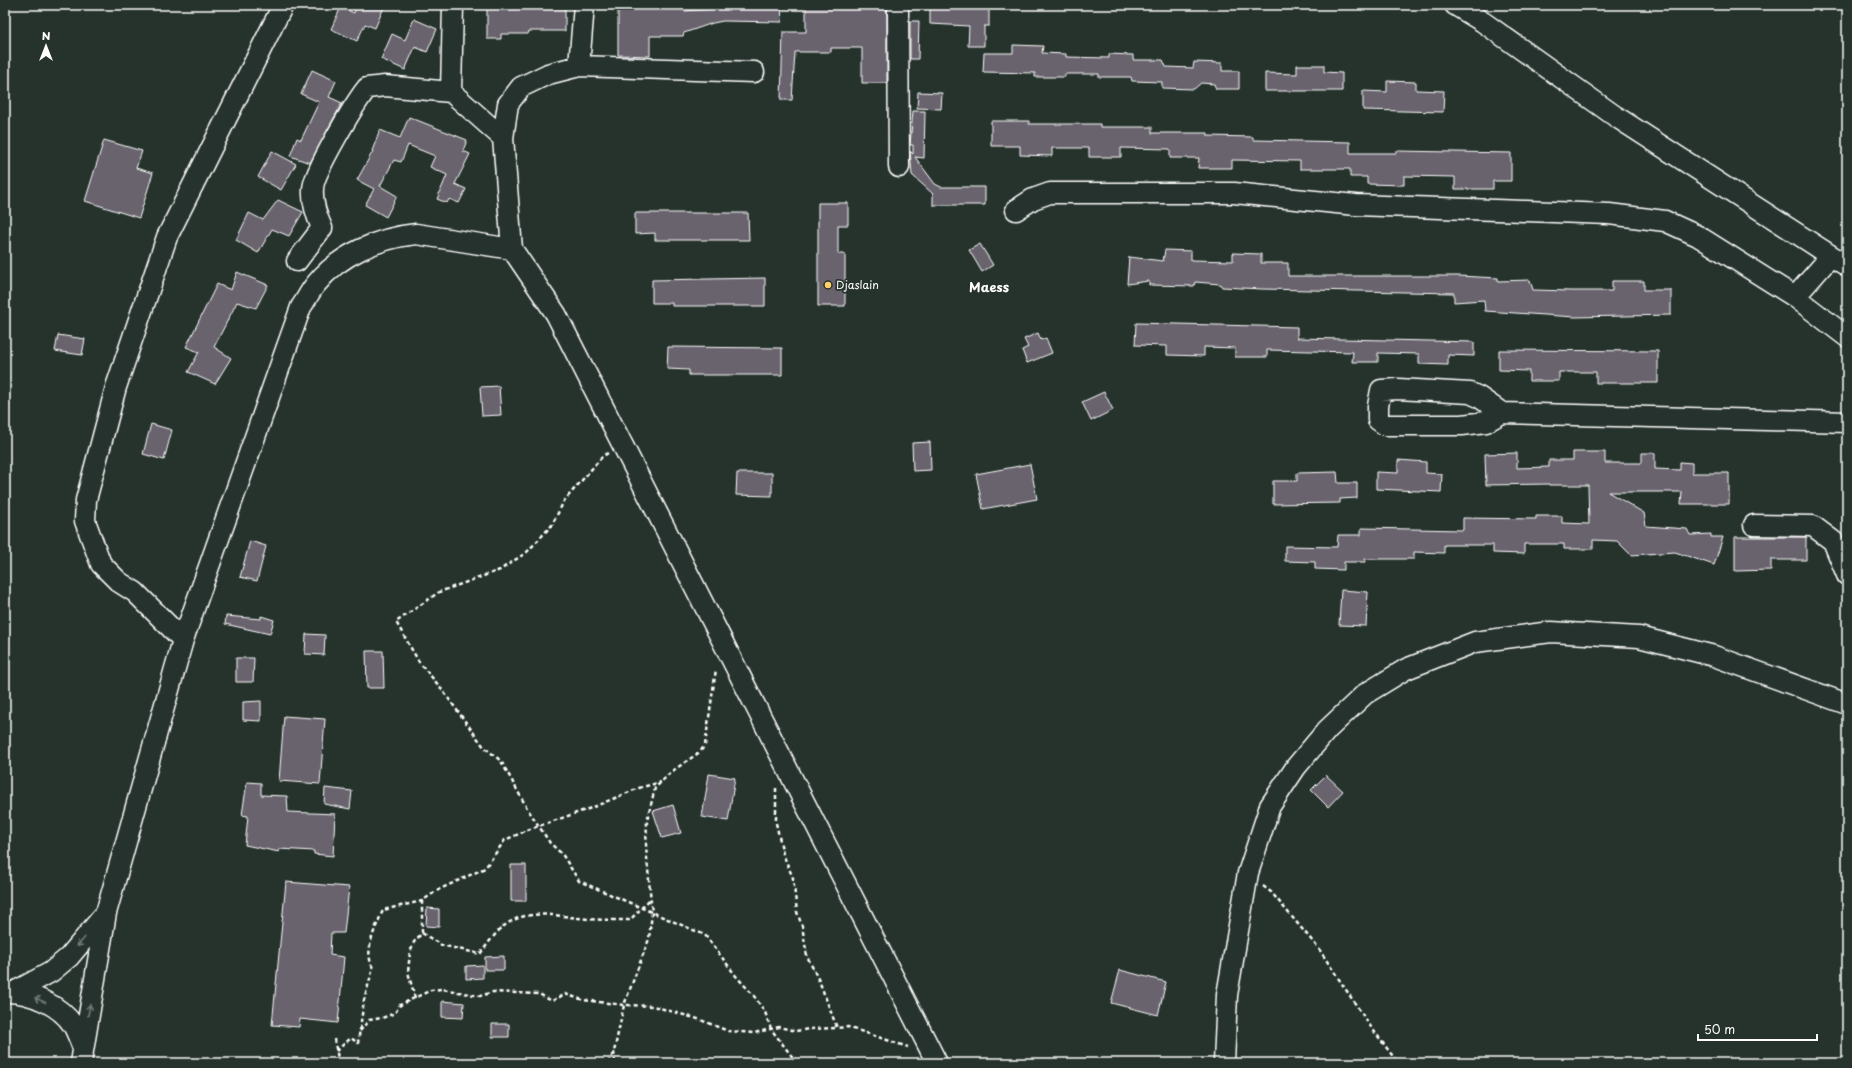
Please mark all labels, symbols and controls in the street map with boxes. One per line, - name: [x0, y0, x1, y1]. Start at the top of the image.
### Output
- north arrow: [26, 26, 66, 66]
- text: N: [42, 27, 51, 44]
- place label: Djaslain: [836, 276, 879, 293]
- district label: Maess: [969, 277, 1009, 296]
- marker: Djaslain: [823, 280, 833, 290]
- one-way arrow: [77, 937, 86, 947]
- one-way arrow: [35, 996, 47, 1004]
- one-way arrow: [86, 1004, 94, 1017]
- scale bar: [1698, 1016, 1817, 1042]
- text: 50 m: [1704, 1020, 1735, 1038]

